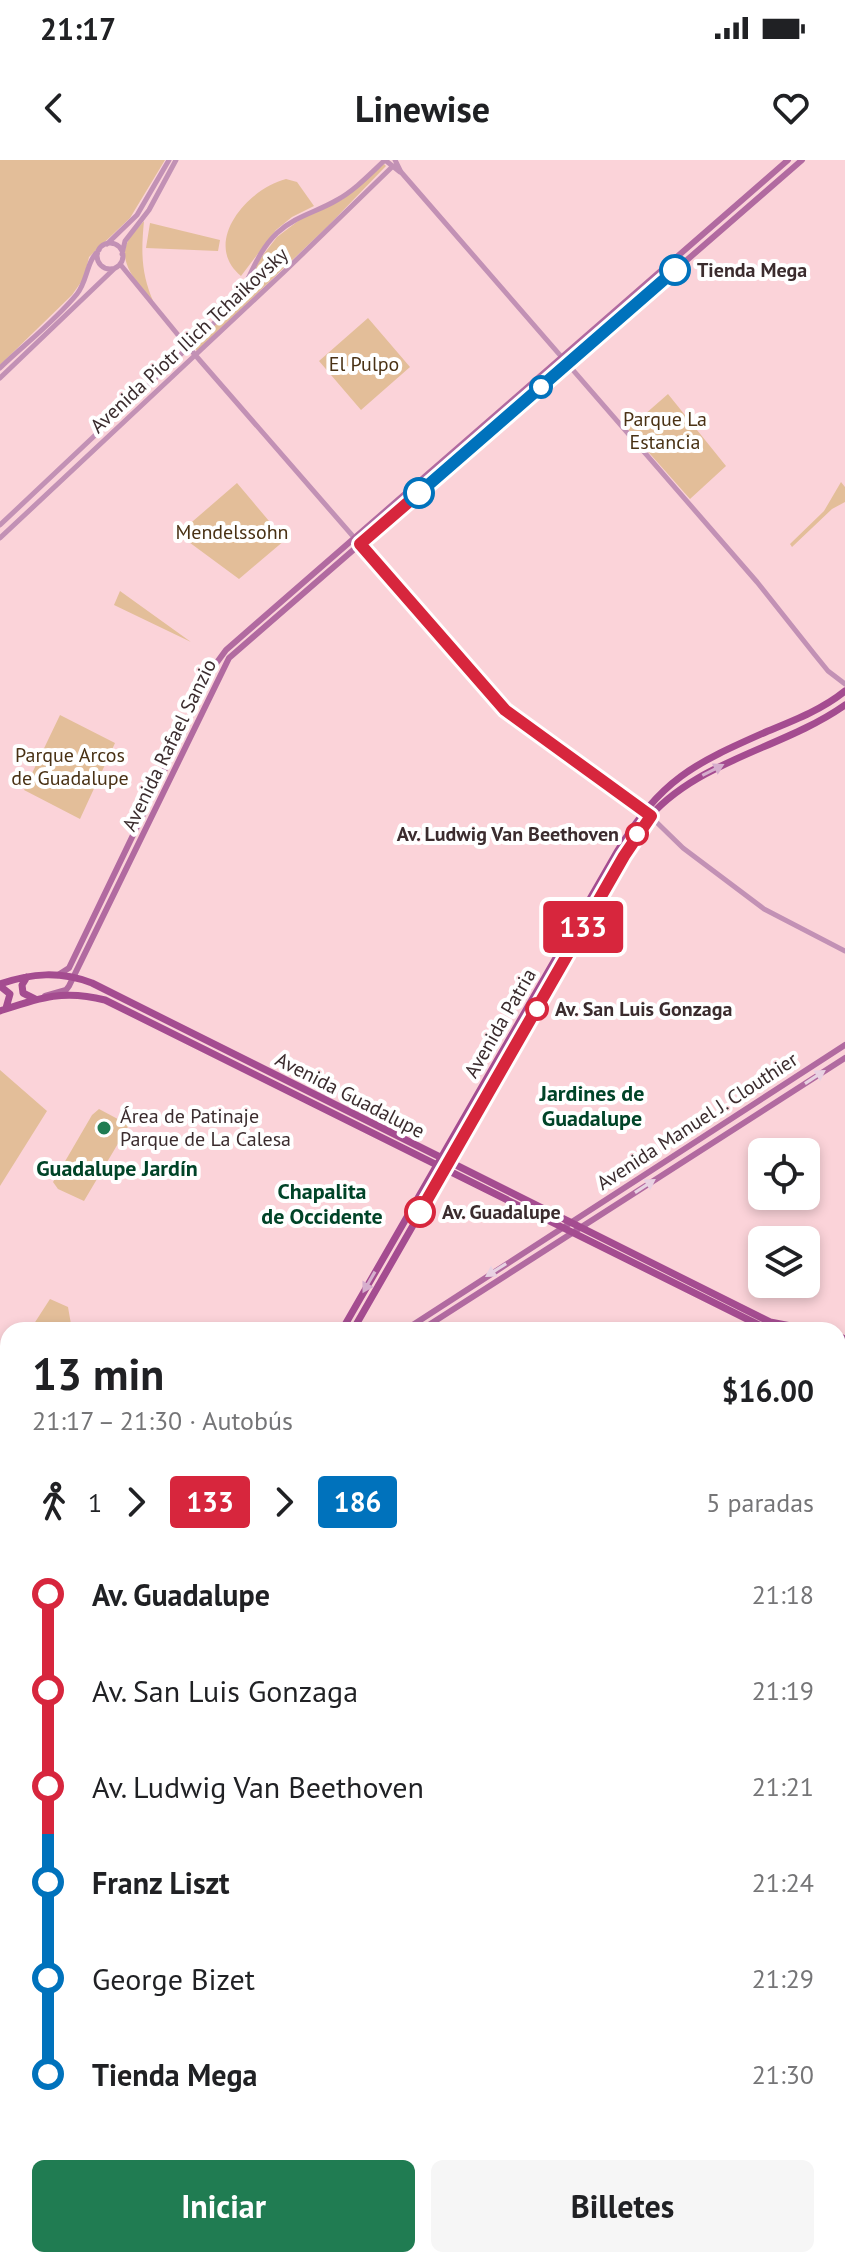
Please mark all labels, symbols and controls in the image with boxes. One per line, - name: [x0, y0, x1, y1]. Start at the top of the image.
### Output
- text: 21:17: [40, 9, 116, 48]
- text: Linewise: [355, 85, 490, 132]
- icon: back: [32, 86, 76, 130]
- icon: heart: [769, 86, 813, 130]
- street label: Avenida Piotr Ilich Tchaikovsky: [85, 241, 294, 439]
- marker: Tienda Mega: [660, 255, 690, 285]
- place label: Tienda Mega: [697, 257, 807, 283]
- park label: El Pulpo: [329, 351, 399, 377]
- unlabelled marker: [530, 376, 552, 398]
- park label: Parque La Estancia: [623, 406, 707, 455]
- unlabelled marker: [404, 478, 434, 508]
- park label: Mendelssohn: [175, 519, 289, 545]
- street label: Avenida Rafael Sanzio: [116, 655, 222, 835]
- park label: Parque Arcos de Guadalupe: [11, 742, 129, 791]
- one-way arrow: [701, 763, 724, 776]
- place label: Av. Ludwig Van Beethoven: [397, 821, 619, 847]
- marker: Av. Ludwig Van Beethoven: [626, 823, 648, 845]
- line badge: 133: [537, 901, 629, 953]
- text: 133: [559, 908, 607, 945]
- street label: Avenida Patria: [458, 964, 542, 1082]
- place label: Av. San Luis Gonzaga: [555, 996, 732, 1022]
- marker: Av. San Luis Gonzaga: [526, 998, 548, 1020]
- street label: Avenida Guadalupe: [271, 1046, 429, 1144]
- street label: Avenida Manuel J. Clouthier: [592, 1046, 803, 1196]
- one-way arrow: [804, 1070, 826, 1084]
- district label: Jardines de Guadalupe: [539, 1079, 644, 1132]
- place label: Área de Patinaje Parque de La Calesa: [120, 1103, 291, 1152]
- marker: Área de Patinaje Parque de La Calesa: [95, 1119, 113, 1137]
- map controls: [748, 1138, 820, 1298]
- button: locate: [748, 1138, 820, 1210]
- district label: Guadalupe Jardín: [36, 1154, 198, 1182]
- district label: Chapalita de Occidente: [261, 1177, 383, 1230]
- one-way arrow: [634, 1179, 656, 1194]
- marker: Av. Guadalupe: [405, 1197, 435, 1227]
- place label: Av. Guadalupe: [442, 1199, 561, 1225]
- button: layers: [748, 1226, 820, 1298]
- one-way arrow: [486, 1263, 507, 1278]
- one-way arrow: [362, 1271, 376, 1293]
- text: 13 min: [32, 1345, 164, 1402]
- text: $16.00: [722, 1371, 814, 1410]
- text: 21:17 – 21:30 · Autobús: [32, 1404, 293, 1437]
- icon: walk: [32, 1480, 76, 1524]
- icon: forward: [114, 1480, 158, 1524]
- icon: forward: [262, 1480, 306, 1524]
- text: 133: [186, 1483, 234, 1520]
- text: 186: [334, 1483, 381, 1520]
- text: 1: [88, 1486, 102, 1519]
- text: 5 paradas: [706, 1486, 814, 1519]
- text: Av. Guadalupe: [92, 1575, 270, 1614]
- text: 21:18: [752, 1578, 814, 1611]
- text: Av. San Luis Gonzaga: [92, 1671, 358, 1710]
- text: 21:19: [752, 1674, 814, 1707]
- text: Av. Ludwig Van Beethoven: [92, 1767, 424, 1806]
- text: 21:21: [752, 1770, 814, 1803]
- text: Franz Liszt: [92, 1863, 229, 1902]
- text: 21:24: [752, 1866, 814, 1899]
- text: George Bizet: [92, 1959, 255, 1998]
- text: 21:29: [752, 1962, 814, 1995]
- text: Tienda Mega: [92, 2055, 257, 2094]
- text: 21:30: [752, 2058, 814, 2091]
- button: Iniciar: [32, 2160, 415, 2252]
- button: Billetes: [431, 2160, 814, 2252]

